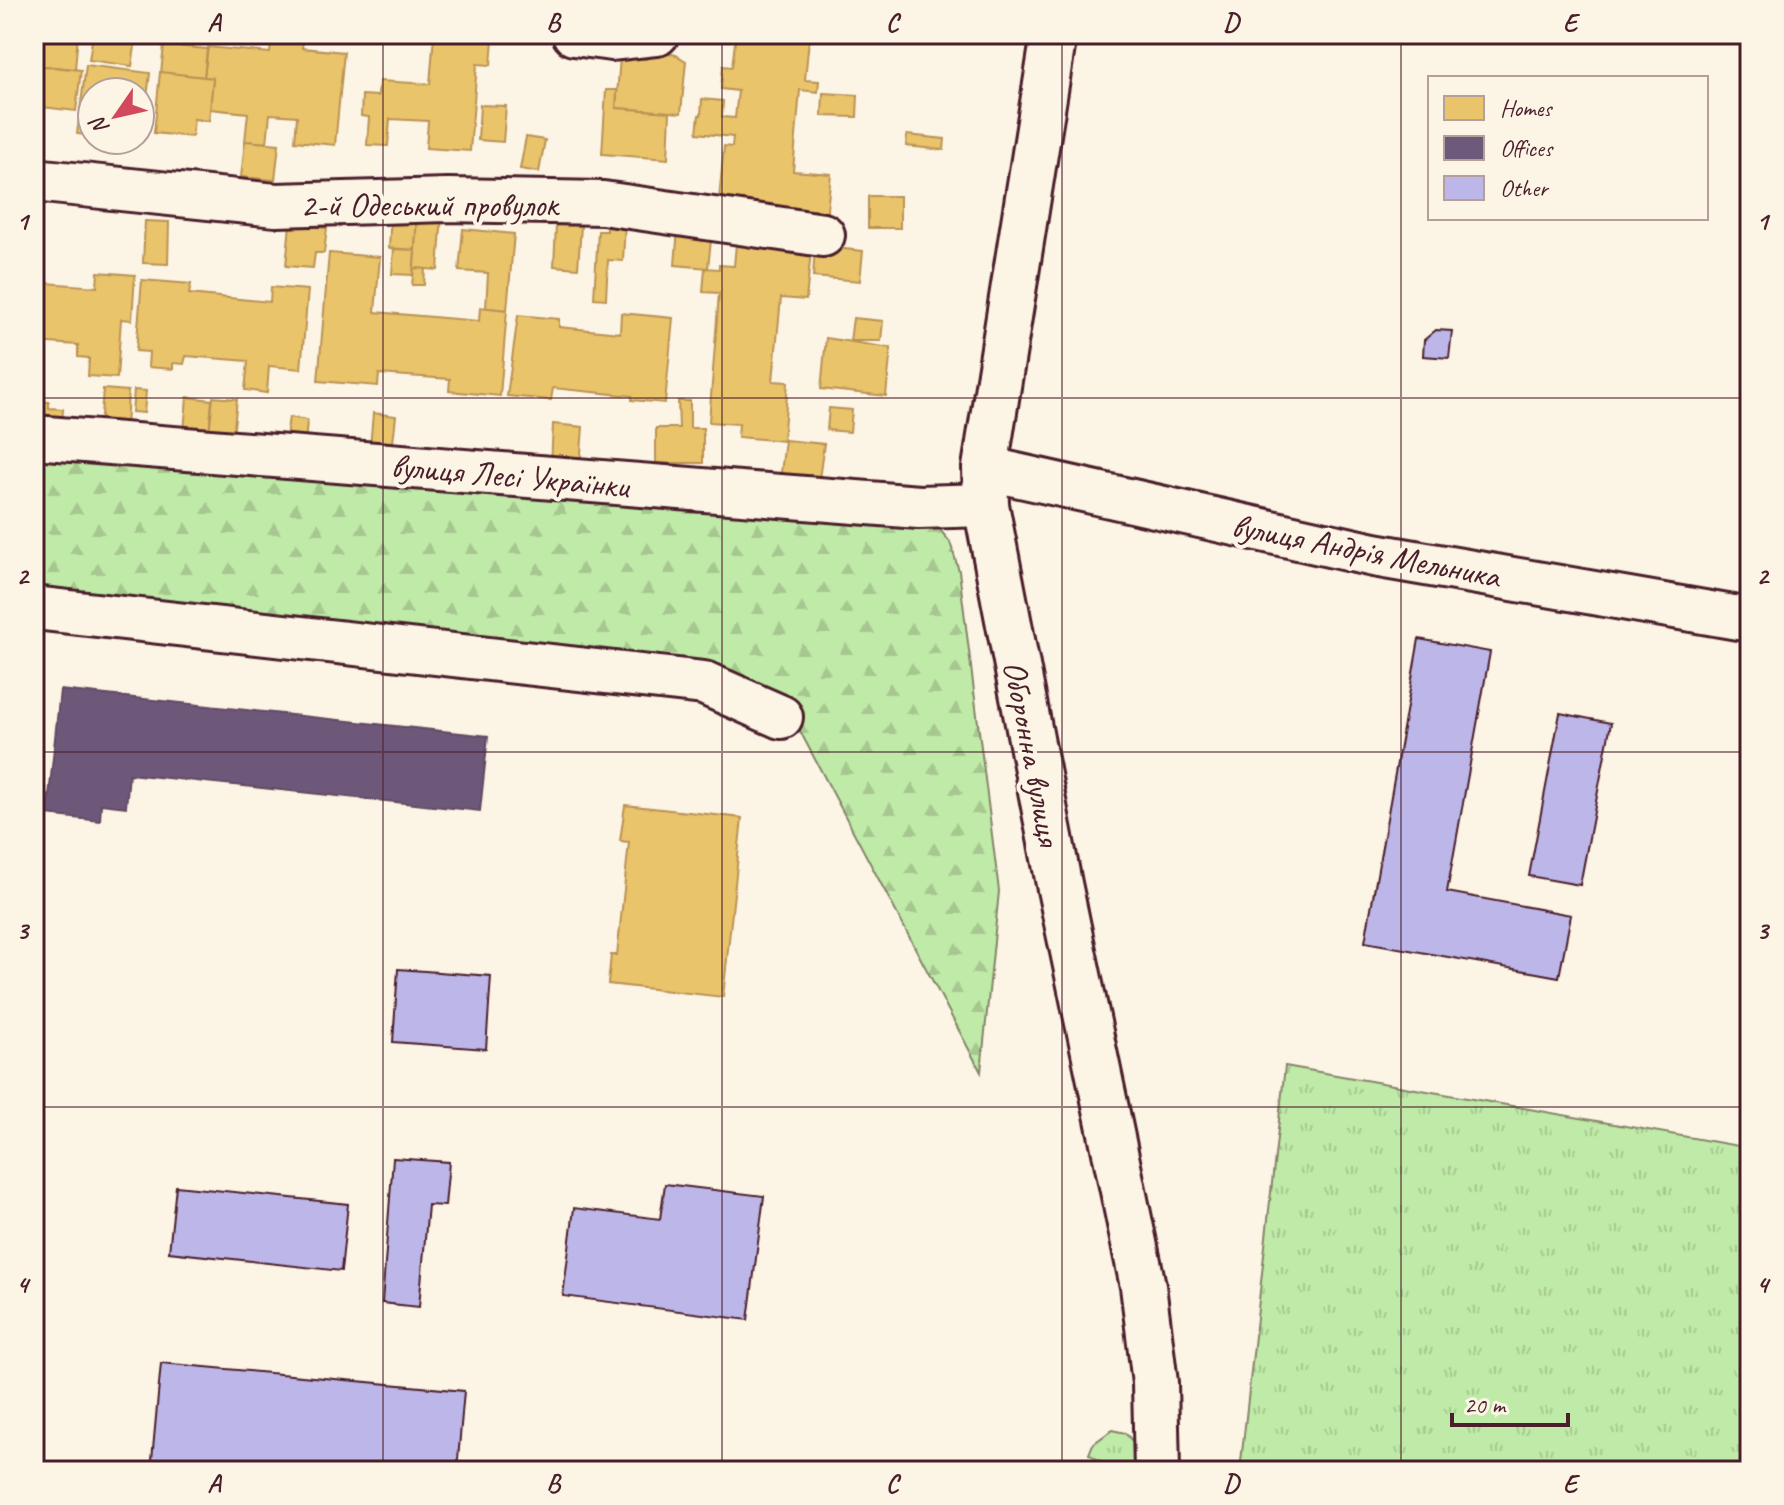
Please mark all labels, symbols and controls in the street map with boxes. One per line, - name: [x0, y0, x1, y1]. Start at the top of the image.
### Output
- text: A: [207, 6, 222, 39]
- text: B: [546, 6, 562, 39]
- text: C: [886, 6, 902, 39]
- text: D: [1223, 6, 1241, 39]
- text: E: [1563, 6, 1581, 39]
- north arrow: [76, 76, 156, 156]
- legend: [1428, 76, 1708, 220]
- text: Homes: [1500, 93, 1553, 123]
- text: N: [83, 110, 116, 140]
- text: Offices: [1500, 133, 1554, 163]
- text: Other: [1500, 173, 1550, 203]
- street label: 2-й Одеський провулок: [300, 183, 560, 226]
- text: 1: [16, 205, 31, 238]
- text: 1: [1756, 205, 1771, 238]
- street label: вулиця Лесі Українки: [389, 444, 633, 508]
- street label: вулиця Андрія Мельника: [1228, 503, 1506, 598]
- text: 2: [16, 559, 30, 592]
- text: 2: [1756, 559, 1770, 592]
- street label: Оборонна вулиця: [994, 657, 1072, 851]
- text: 3: [16, 914, 30, 947]
- text: 3: [1756, 914, 1770, 947]
- text: 4: [16, 1268, 31, 1301]
- text: 4: [1756, 1268, 1771, 1301]
- scale bar: [1452, 1377, 1568, 1427]
- text: 20 m: [1464, 1390, 1507, 1420]
- text: A: [207, 1467, 222, 1500]
- text: B: [546, 1467, 562, 1500]
- text: C: [886, 1467, 902, 1500]
- text: D: [1223, 1467, 1241, 1500]
- text: E: [1563, 1467, 1581, 1500]

